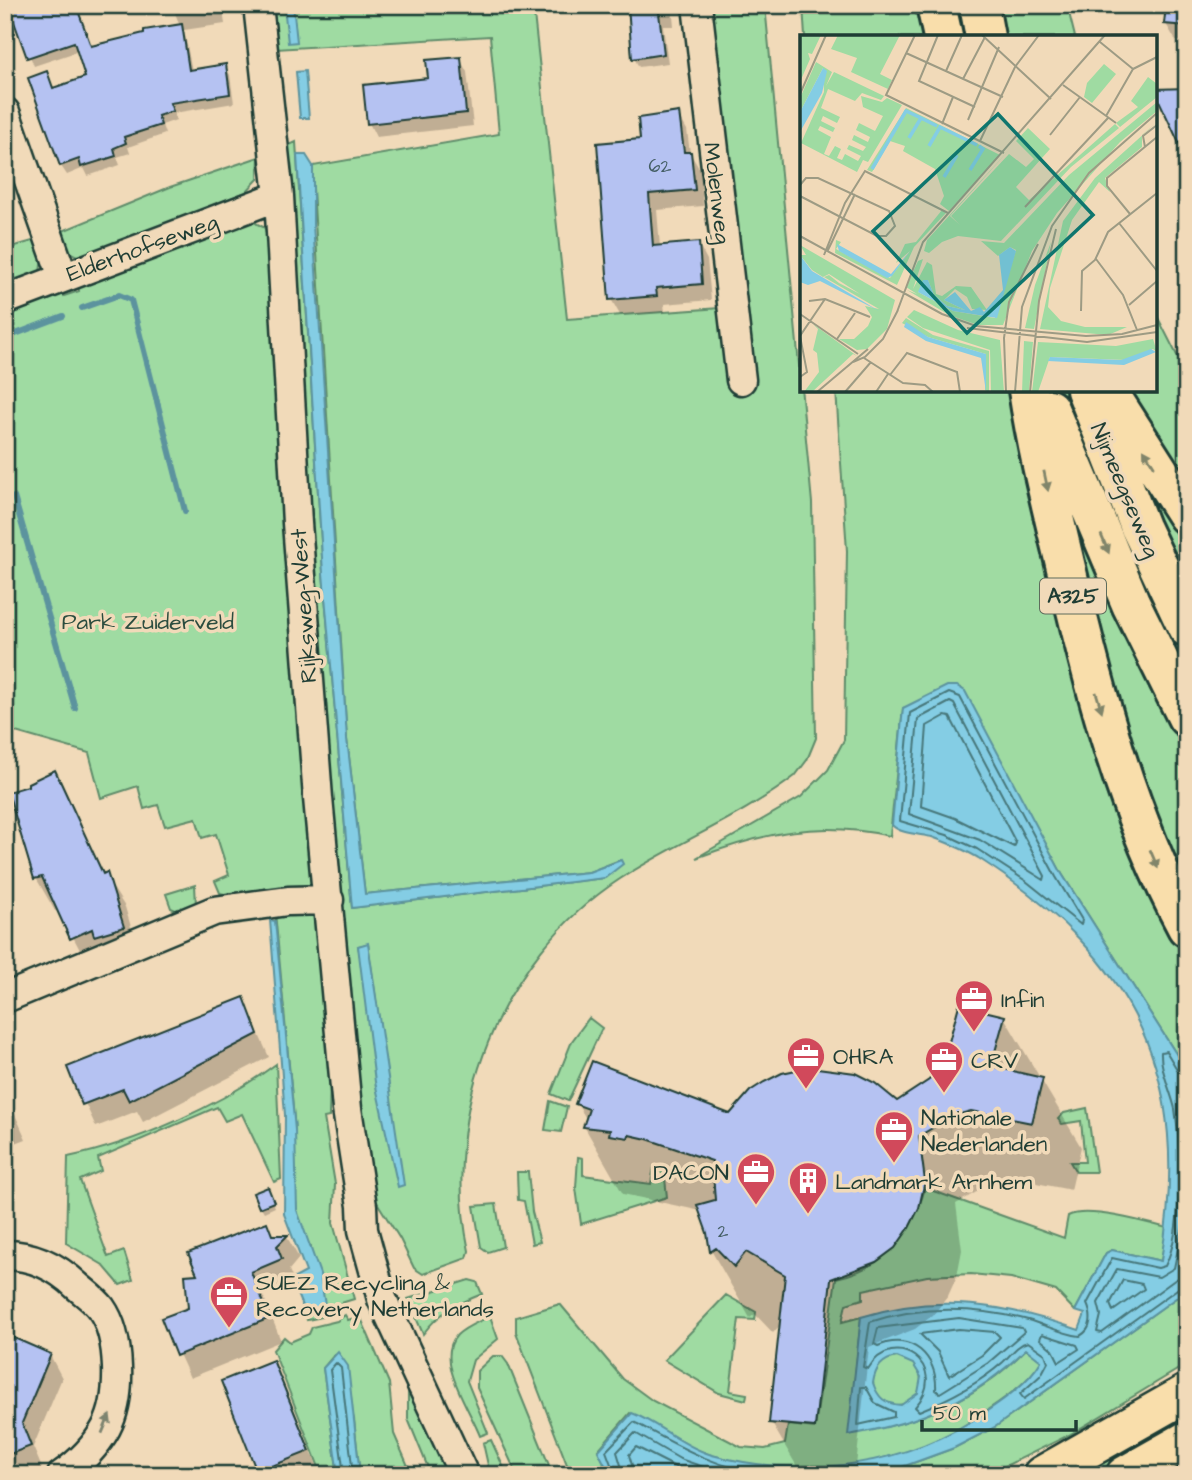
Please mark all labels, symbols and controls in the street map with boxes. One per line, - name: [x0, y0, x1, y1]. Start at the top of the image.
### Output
- inset map: [800, 35, 1157, 392]
- street label: Molenweg: [694, 140, 739, 246]
- house number: 62: [649, 153, 672, 180]
- street label: Elderhofseweg: [62, 206, 223, 291]
- street label: Nijmeegseweg: [1081, 418, 1168, 563]
- one-way arrow: [1143, 448, 1156, 468]
- one-way arrow: [1041, 470, 1052, 492]
- street label: Rijksweg-West: [283, 527, 326, 684]
- one-way arrow: [1100, 534, 1111, 555]
- road number: A325: [1040, 578, 1106, 614]
- park label: Park Zuiderveld: [62, 606, 234, 638]
- one-way arrow: [1094, 692, 1105, 713]
- one-way arrow: [1149, 848, 1160, 869]
- office icon: Infin: [953, 978, 995, 1033]
- place label: Infin: [1001, 984, 1045, 1016]
- office icon: OHRA: [785, 1035, 827, 1090]
- office icon: CRV: [923, 1039, 965, 1094]
- place label: OHRA: [833, 1041, 894, 1073]
- place label: CRV: [971, 1045, 1019, 1077]
- place label: Nationale Nederlanden: [921, 1102, 1047, 1160]
- office icon: Nationale Nederlanden: [873, 1109, 915, 1164]
- office icon: DACON: [735, 1151, 777, 1206]
- place label: DACON: [653, 1157, 729, 1189]
- building icon: Landmark Arnhem: [787, 1160, 829, 1215]
- place label: Landmark Arnhem: [835, 1166, 1032, 1198]
- house number: 2: [718, 1218, 729, 1245]
- place label: SUEZ Recycling & Recovery Netherlands: [256, 1267, 494, 1326]
- office icon: SUEZ Recycling & Recovery Netherlands: [208, 1274, 250, 1329]
- scale bar: [922, 1389, 1076, 1433]
- text: 50 m: [933, 1399, 987, 1428]
- one-way arrow: [100, 1414, 112, 1434]

